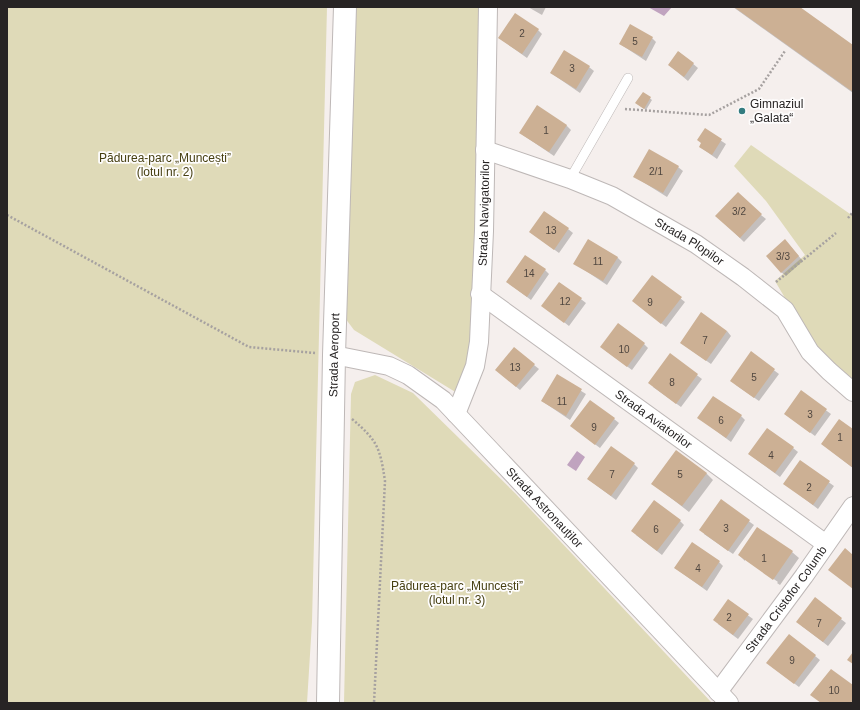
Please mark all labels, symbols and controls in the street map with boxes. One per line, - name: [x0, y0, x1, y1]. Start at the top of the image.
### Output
- house number: 2: [519, 28, 525, 39]
- house number: 5: [632, 36, 638, 47]
- house number: 3: [569, 63, 575, 74]
- place label: Gimnaziul „Galata“: [750, 97, 803, 125]
- marker: Gimnaziul „Galata“: [737, 106, 747, 116]
- house number: 1: [543, 125, 549, 136]
- park label: Pădurea-parc „Muncești” (lotul nr. 2): [99, 151, 231, 179]
- street label: Strada Navigatorilor: [475, 160, 492, 266]
- house number: 2/1: [649, 166, 663, 177]
- house number: 3/2: [732, 206, 746, 217]
- street label: Strada Plopilor: [652, 215, 727, 268]
- house number: 13: [545, 225, 557, 236]
- house number: 3/3: [776, 251, 790, 262]
- house number: 11: [593, 256, 604, 267]
- house number: 14: [523, 268, 535, 279]
- house number: 12: [559, 296, 571, 307]
- house number: 9: [647, 297, 653, 308]
- street label: Strada Aeroport: [326, 312, 342, 397]
- house number: 7: [702, 335, 708, 346]
- house number: 10: [618, 344, 630, 355]
- house number: 13: [509, 362, 521, 373]
- house number: 5: [751, 372, 757, 383]
- house number: 8: [669, 377, 675, 388]
- street label: Strada Aviatorilor: [612, 387, 695, 452]
- house number: 11: [557, 396, 568, 407]
- house number: 3: [807, 409, 813, 420]
- house number: 6: [718, 415, 724, 426]
- house number: 9: [591, 422, 597, 433]
- house number: 1: [837, 432, 843, 443]
- house number: 4: [768, 450, 774, 461]
- street label: Strada Astronauților: [503, 464, 586, 551]
- house number: 7: [609, 469, 615, 480]
- house number: 5: [677, 469, 683, 480]
- house number: 2: [806, 482, 812, 493]
- house number: 3: [723, 523, 729, 534]
- house number: 6: [653, 524, 659, 535]
- street label: Strada Cristofor Columb: [742, 543, 830, 656]
- house number: 1: [761, 553, 767, 564]
- house number: 4: [695, 563, 701, 574]
- park label: Pădurea-parc „Muncești” (lotul nr. 3): [391, 579, 523, 607]
- house number: 2: [726, 612, 732, 623]
- house number: 7: [816, 618, 822, 629]
- house number: 9: [789, 655, 795, 666]
- house number: 10: [828, 685, 840, 696]

